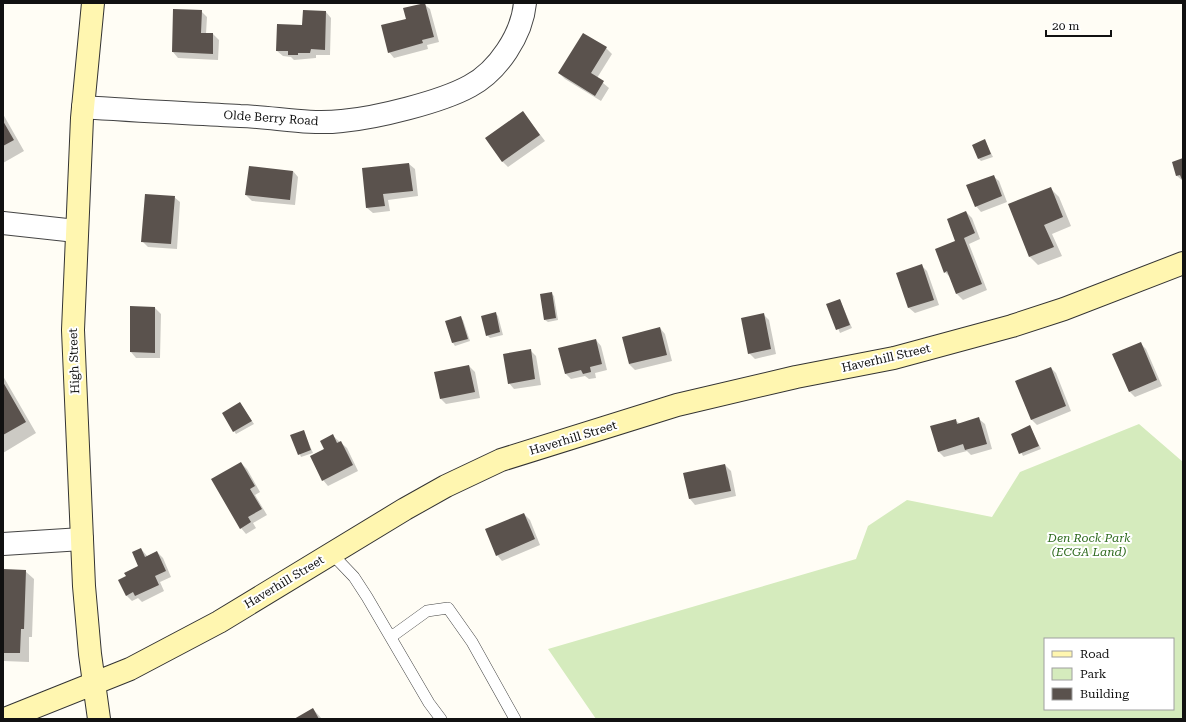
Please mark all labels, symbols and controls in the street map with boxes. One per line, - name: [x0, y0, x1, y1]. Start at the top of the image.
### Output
- scale bar: [1046, 12, 1111, 38]
- text: 20 m: [1052, 19, 1079, 33]
- street label: Olde Berry Road: [223, 108, 319, 128]
- street label: High Street: [66, 327, 82, 394]
- street label: Haverhill Street: [840, 341, 932, 375]
- street label: Haverhill Street: [528, 418, 619, 458]
- park label: Den Rock Park (ECGA Land): [1047, 531, 1131, 559]
- street label: Haverhill Street: [241, 552, 327, 611]
- legend: [1044, 638, 1174, 710]
- text: Road: [1080, 647, 1110, 661]
- text: Park: [1080, 667, 1107, 681]
- text: Building: [1080, 687, 1129, 701]

